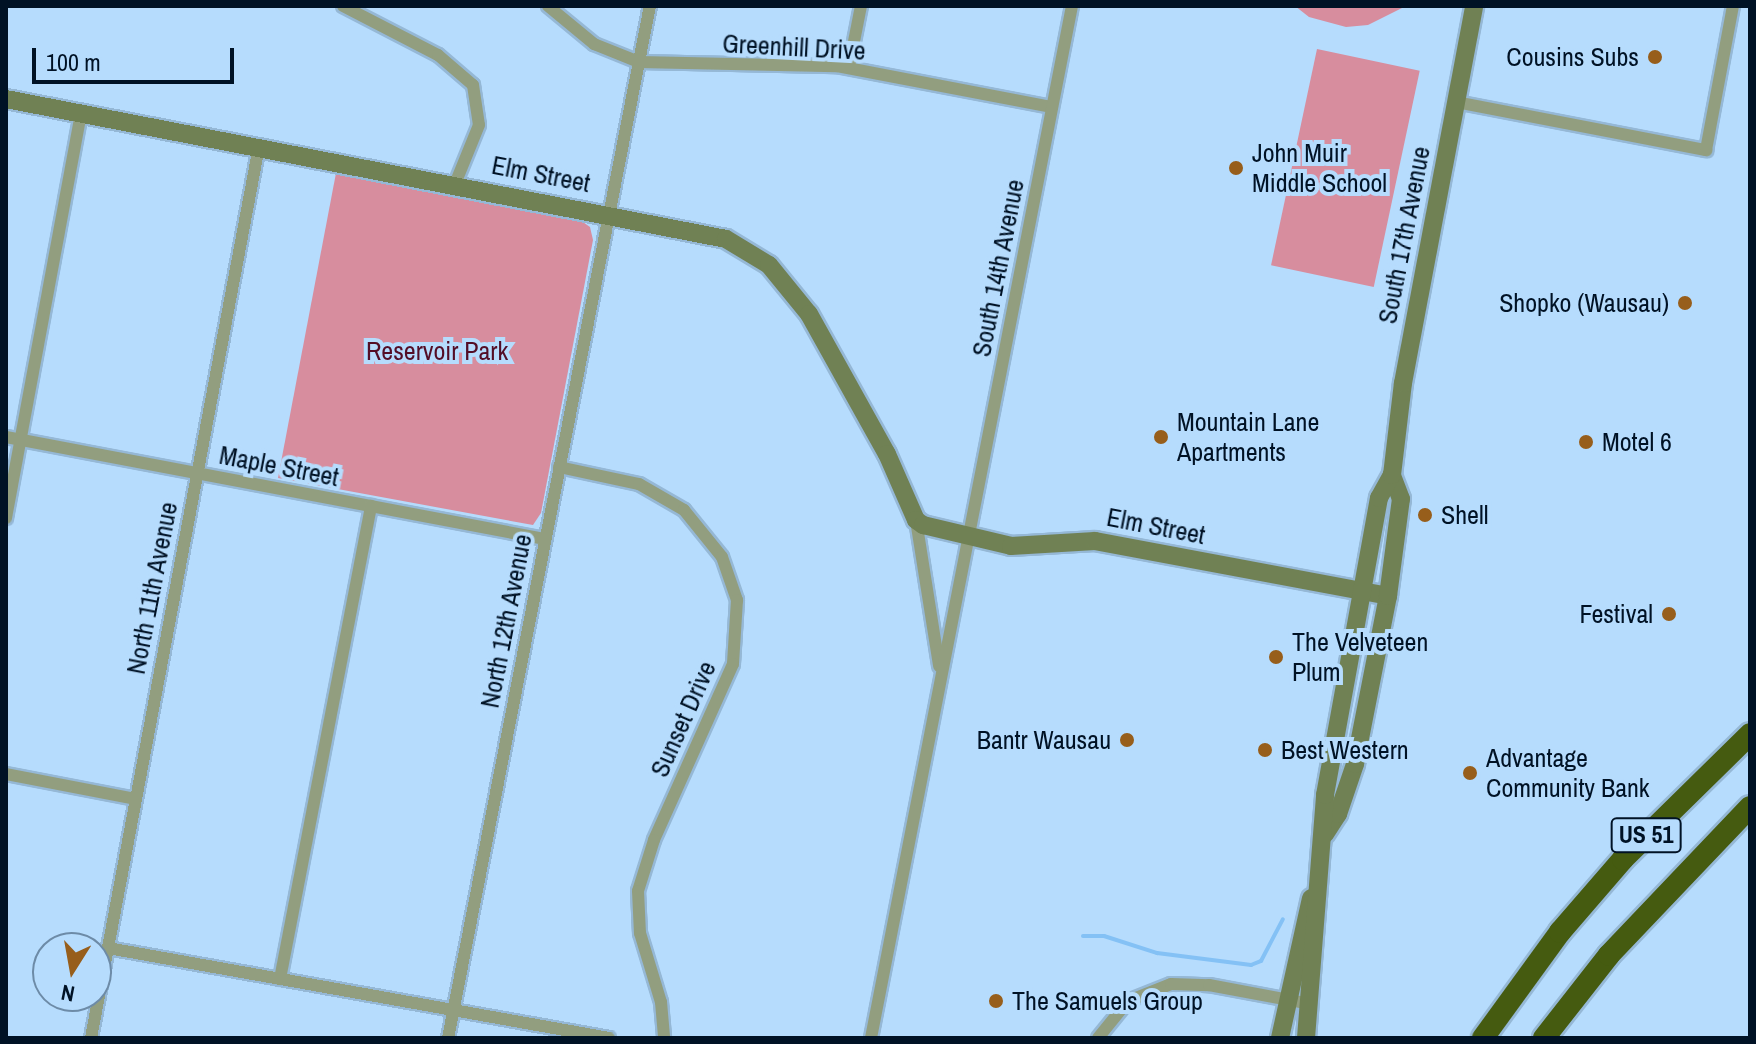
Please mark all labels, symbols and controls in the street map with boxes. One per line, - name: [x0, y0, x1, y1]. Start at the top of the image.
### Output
- street label: Greenhill Drive: [722, 28, 866, 66]
- scale bar: [36, 32, 238, 82]
- place label: Cousins Subs: [1506, 41, 1639, 73]
- text: 100 m: [46, 46, 101, 78]
- marker: Cousins Subs: [1646, 48, 1664, 66]
- place label: John Muir Middle School: [1252, 137, 1387, 198]
- street label: South 17th Avenue: [1371, 143, 1437, 327]
- street label: Elm Street: [489, 149, 593, 199]
- marker: John Muir Middle School: [1227, 159, 1245, 177]
- street label: South 14th Avenue: [965, 176, 1031, 360]
- place label: Shopko (Wausau): [1499, 287, 1669, 319]
- marker: Shopko (Wausau): [1676, 294, 1694, 312]
- park label: Reservoir Park: [366, 335, 508, 367]
- place label: Mountain Lane Apartments: [1177, 406, 1319, 468]
- place label: Motel 6: [1602, 426, 1672, 458]
- marker: Mountain Lane Apartments: [1152, 428, 1170, 446]
- marker: Motel 6: [1577, 433, 1595, 451]
- street label: Maple Street: [217, 439, 341, 493]
- street label: North 11th Avenue: [120, 499, 184, 677]
- place label: Shell: [1441, 499, 1488, 531]
- street label: Elm Street: [1104, 501, 1208, 551]
- marker: Shell: [1416, 506, 1434, 524]
- street label: North 12th Avenue: [474, 531, 538, 711]
- place label: Festival: [1579, 598, 1653, 630]
- marker: Festival: [1660, 605, 1678, 623]
- place label: The Velveteen Plum: [1292, 626, 1428, 688]
- marker: The Velveteen Plum: [1267, 648, 1285, 666]
- street label: Sunset Drive: [644, 656, 722, 782]
- place label: Bantr Wausau: [977, 724, 1111, 756]
- marker: Bantr Wausau: [1118, 731, 1136, 749]
- place label: Best Western: [1281, 734, 1409, 766]
- marker: Best Western: [1256, 741, 1274, 759]
- place label: Advantage Community Bank: [1486, 742, 1650, 804]
- marker: Advantage Community Bank: [1461, 764, 1479, 782]
- road number: US 51: [1610, 815, 1682, 855]
- north arrow: [32, 932, 112, 1012]
- text: N: [59, 978, 77, 1010]
- place label: The Samuels Group: [1012, 985, 1203, 1017]
- marker: The Samuels Group: [987, 992, 1005, 1010]

